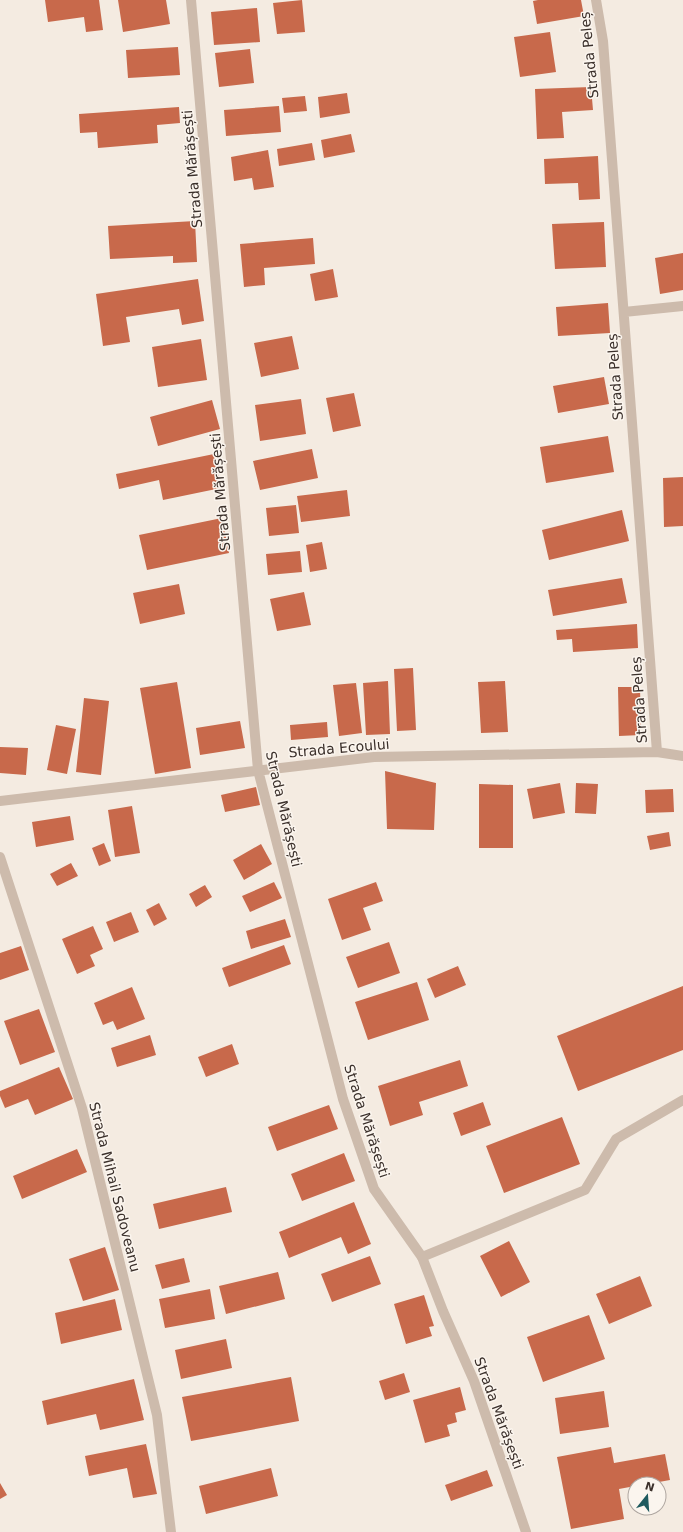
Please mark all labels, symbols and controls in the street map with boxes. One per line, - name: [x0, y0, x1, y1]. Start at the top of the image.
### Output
- street label: Strada Peleș: [576, 11, 602, 99]
- street label: Strada Mărășești: [179, 109, 206, 229]
- street label: Strada Peleș: [604, 333, 627, 421]
- street label: Strada Mărășești: [207, 432, 234, 552]
- street label: Strada Peleș: [628, 656, 651, 744]
- street label: Strada Ecoului: [288, 736, 390, 760]
- street label: Strada Mărășești: [262, 750, 305, 869]
- street label: Strada Mărășești: [340, 1062, 393, 1180]
- street label: Strada Mihail Sadoveanu: [86, 1100, 144, 1274]
- street label: Strada Mărășești: [470, 1355, 527, 1472]
- north arrow: [627, 1476, 667, 1516]
- text: N: [643, 1479, 656, 1494]

